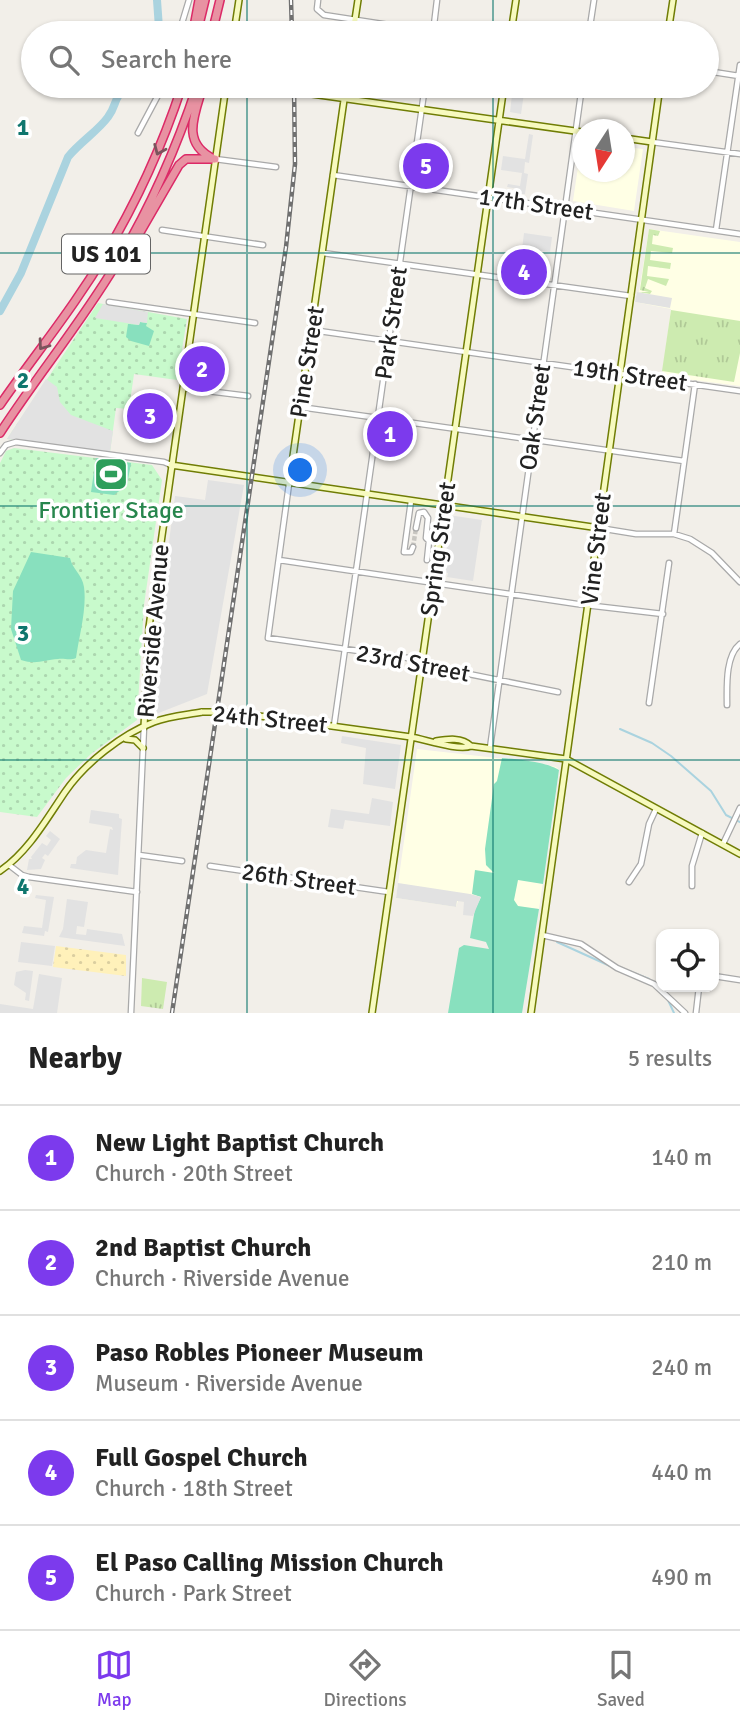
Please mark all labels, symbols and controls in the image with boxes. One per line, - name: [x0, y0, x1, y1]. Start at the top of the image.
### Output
- search box: [21, 21, 719, 98]
- icon: search: [45, 41, 83, 79]
- text: Search here: [101, 44, 232, 76]
- text: 1: [17, 113, 29, 142]
- north arrow: [572, 119, 635, 182]
- pin: 5: [403, 140, 449, 192]
- one-way arrow: [153, 143, 167, 155]
- street label: 17th Street: [477, 181, 595, 227]
- road number: US 101: [62, 234, 150, 274]
- pin: 4: [501, 246, 547, 298]
- street label: Park Street: [368, 264, 414, 382]
- street label: Pine Street: [283, 304, 331, 420]
- one-way arrow: [39, 337, 52, 350]
- pin: 2: [179, 343, 225, 395]
- street label: 19th Street: [571, 352, 689, 398]
- street label: Oak Street: [513, 362, 557, 472]
- text: 2: [17, 366, 29, 395]
- pin: 3: [127, 390, 173, 442]
- pin: 1: [367, 408, 413, 460]
- your location: [283, 453, 317, 487]
- sports icon: Frontier Stage: [92, 455, 130, 493]
- street label: Spring Street: [414, 480, 462, 618]
- street label: Vine Street: [574, 491, 618, 607]
- place label: Frontier Stage: [38, 495, 184, 525]
- street label: Riverside Avenue: [130, 543, 176, 719]
- text: 3: [17, 619, 29, 648]
- street label: 23rd Street: [354, 637, 472, 689]
- street label: 24th Street: [211, 698, 329, 740]
- street label: 26th Street: [240, 856, 358, 902]
- text: 4: [17, 872, 29, 901]
- map controls: [656, 929, 719, 992]
- button: locate: [656, 929, 719, 992]
- text: Nearby: [28, 1040, 122, 1077]
- text: 5 results: [628, 1044, 712, 1073]
- text: New Light Baptist Church: [95, 1127, 384, 1159]
- text: 1: [45, 1143, 57, 1172]
- text: 140 m: [651, 1143, 712, 1172]
- text: Church · 20th Street: [95, 1159, 293, 1188]
- text: 2nd Baptist Church: [95, 1232, 311, 1264]
- text: 2: [45, 1248, 57, 1277]
- text: 210 m: [651, 1248, 712, 1277]
- text: Church · Riverside Avenue: [95, 1264, 350, 1293]
- text: Paso Robles Pioneer Museum: [95, 1337, 423, 1369]
- text: 3: [45, 1353, 57, 1382]
- text: 240 m: [651, 1353, 712, 1382]
- text: Museum · Riverside Avenue: [95, 1369, 363, 1398]
- text: Full Gospel Church: [95, 1442, 308, 1474]
- text: 4: [45, 1458, 57, 1487]
- text: 440 m: [651, 1458, 712, 1487]
- text: Church · 18th Street: [95, 1474, 293, 1503]
- text: El Paso Calling Mission Church: [95, 1547, 444, 1579]
- text: 5: [45, 1563, 57, 1592]
- text: 490 m: [651, 1563, 712, 1592]
- text: Church · Park Street: [95, 1579, 292, 1608]
- tab: Map: [95, 1646, 133, 1712]
- tab: Directions: [324, 1646, 407, 1712]
- tab: Saved: [597, 1646, 645, 1712]

